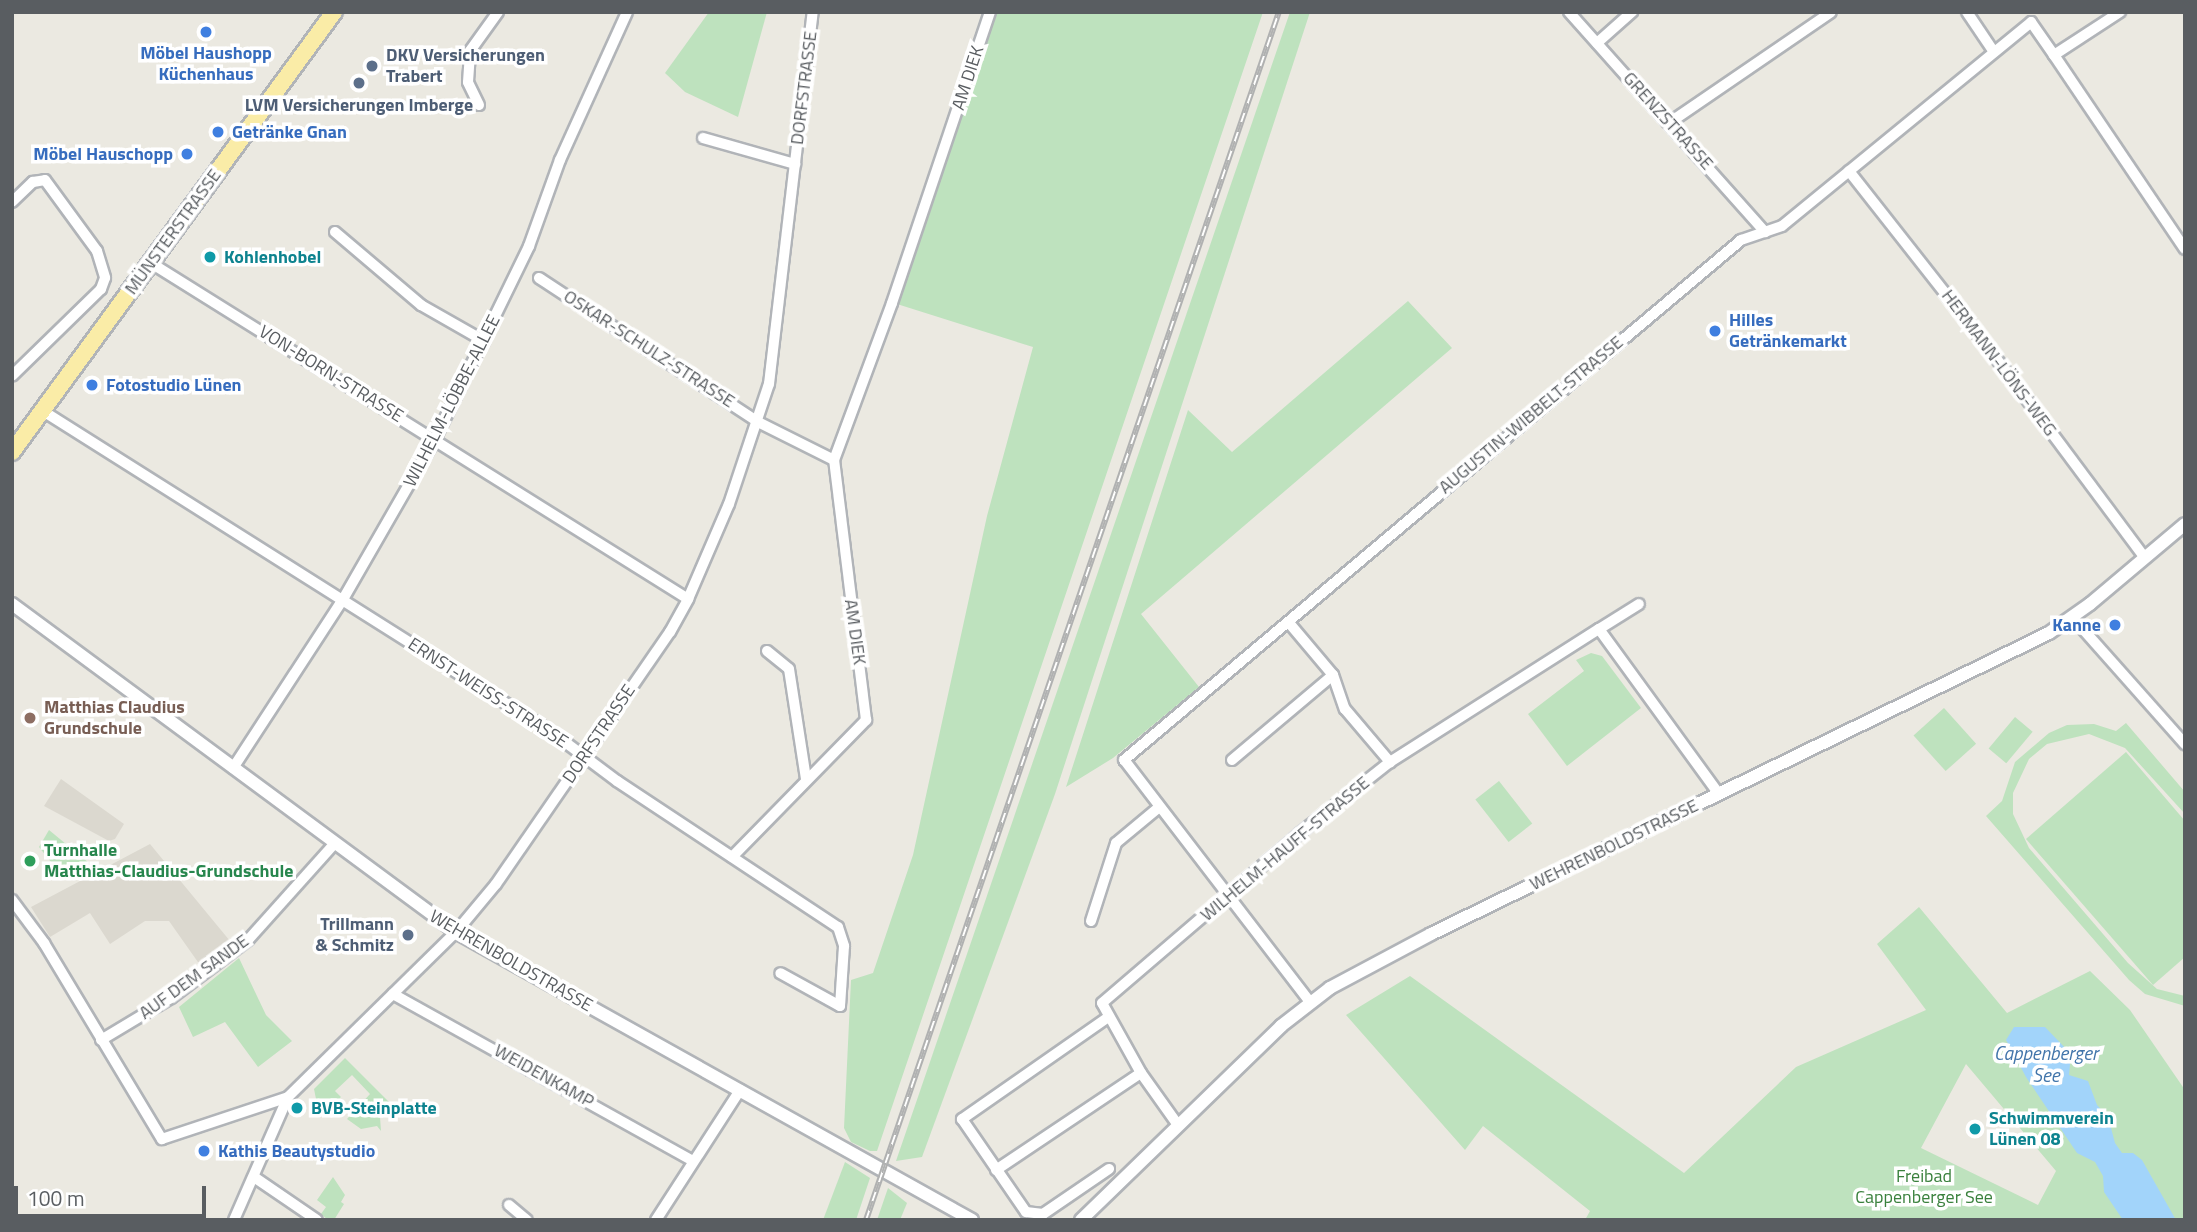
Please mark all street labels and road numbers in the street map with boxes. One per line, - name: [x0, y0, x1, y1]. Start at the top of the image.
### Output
- street label: DORFSTRASSE: [786, 30, 822, 146]
- street label: AM DIEK: [948, 43, 988, 113]
- street label: GRENZSTRASSE: [1618, 68, 1718, 174]
- street label: MÜNSTERSTRASSE: [120, 165, 226, 299]
- street label: OSKAR-SCHULZ-STRASSE: [559, 286, 739, 412]
- street label: HERMANN-LÖNS-WEG: [1937, 286, 2061, 440]
- street label: WILHELM-LÖBBE-ALLEE: [399, 311, 505, 491]
- street label: VON-BORN-STRASSE: [255, 321, 407, 427]
- street label: AUGUSTIN-WIBBELT-STRASSE: [1435, 332, 1627, 498]
- street label: AM DIEK: [840, 598, 870, 666]
- street label: ERNST-WEISS-STRASSE: [404, 633, 572, 753]
- street label: DORFSTRASSE: [558, 681, 640, 787]
- street label: WILHELM-HAUFF-STRASSE: [1196, 772, 1374, 926]
- street label: WEHRENBOLDSTRASSE: [1526, 795, 1702, 895]
- street label: WEHRENBOLDSTRASSE: [426, 905, 596, 1017]
- street label: AUF DEM SANDE: [135, 930, 253, 1024]
- street label: WEIDENKAMP: [490, 1040, 598, 1112]

